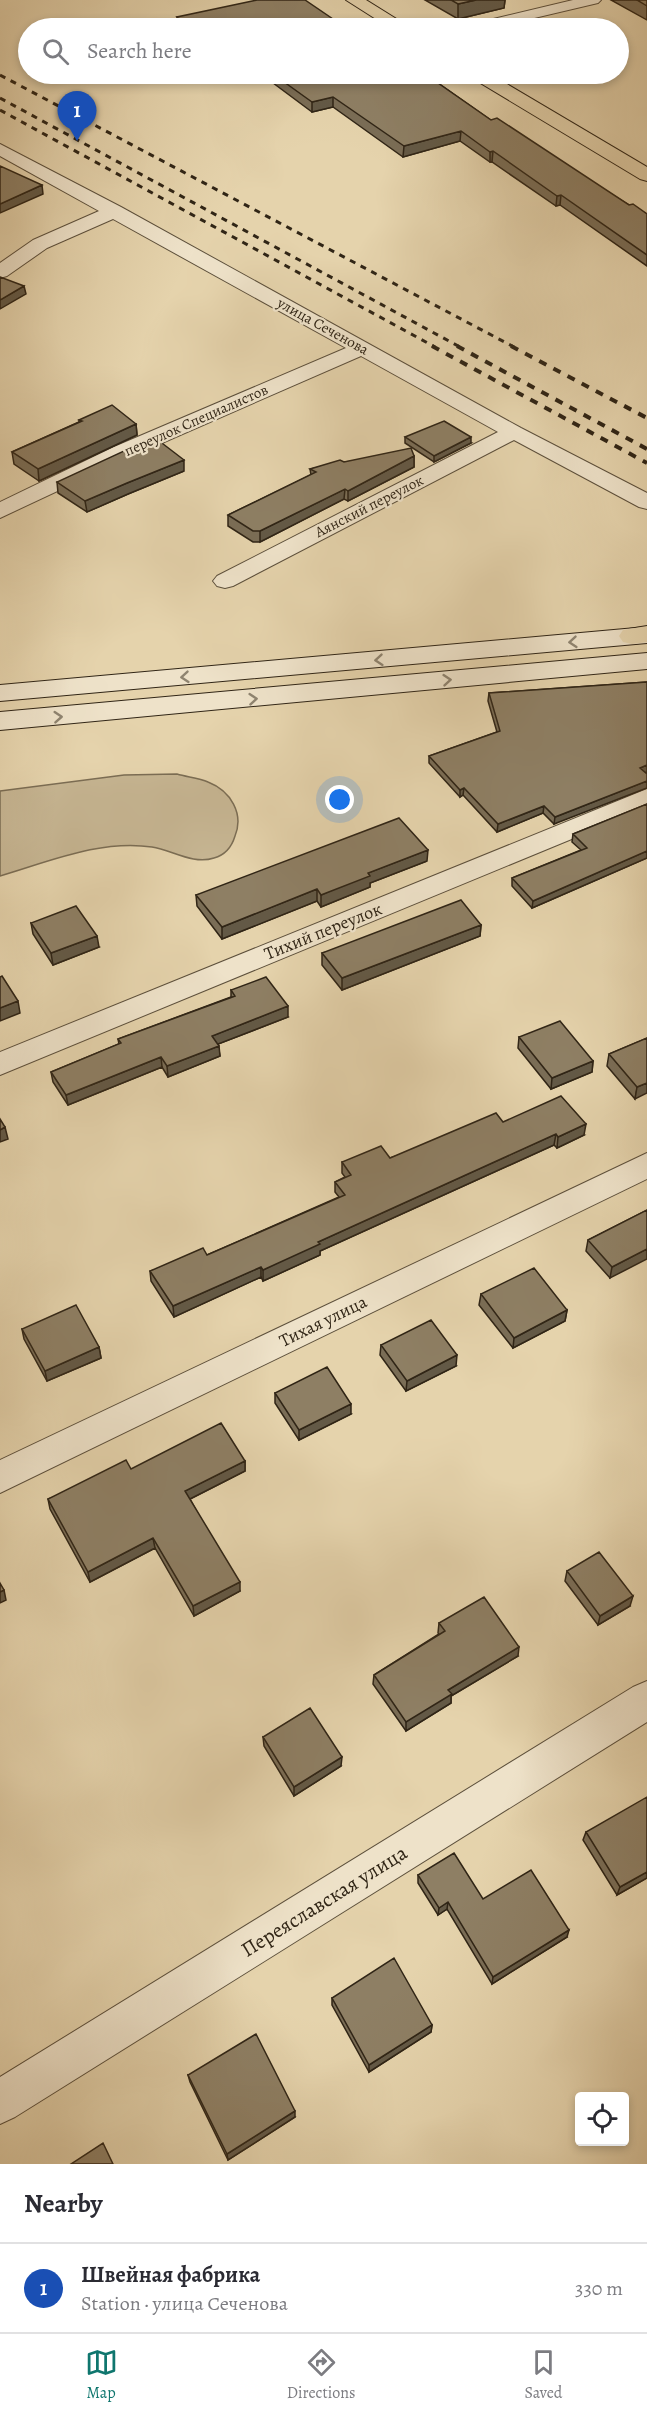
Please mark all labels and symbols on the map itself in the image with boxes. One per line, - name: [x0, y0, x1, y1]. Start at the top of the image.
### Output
- pin: 1: [58, 92, 97, 141]
- street label: улица Сеченова: [273, 292, 372, 359]
- street label: переулок Специалистов: [121, 379, 271, 461]
- street label: Аянский переулок: [310, 470, 427, 542]
- one-way arrow: [569, 635, 578, 648]
- one-way arrow: [375, 653, 384, 666]
- one-way arrow: [180, 670, 189, 683]
- one-way arrow: [442, 674, 451, 687]
- one-way arrow: [248, 693, 257, 706]
- one-way arrow: [54, 710, 63, 723]
- your location: [325, 785, 354, 814]
- street label: Тихий переулок: [261, 896, 385, 966]
- street label: Тихая улица: [275, 1289, 372, 1353]
- street label: Переяславская улица: [236, 1838, 413, 1963]

